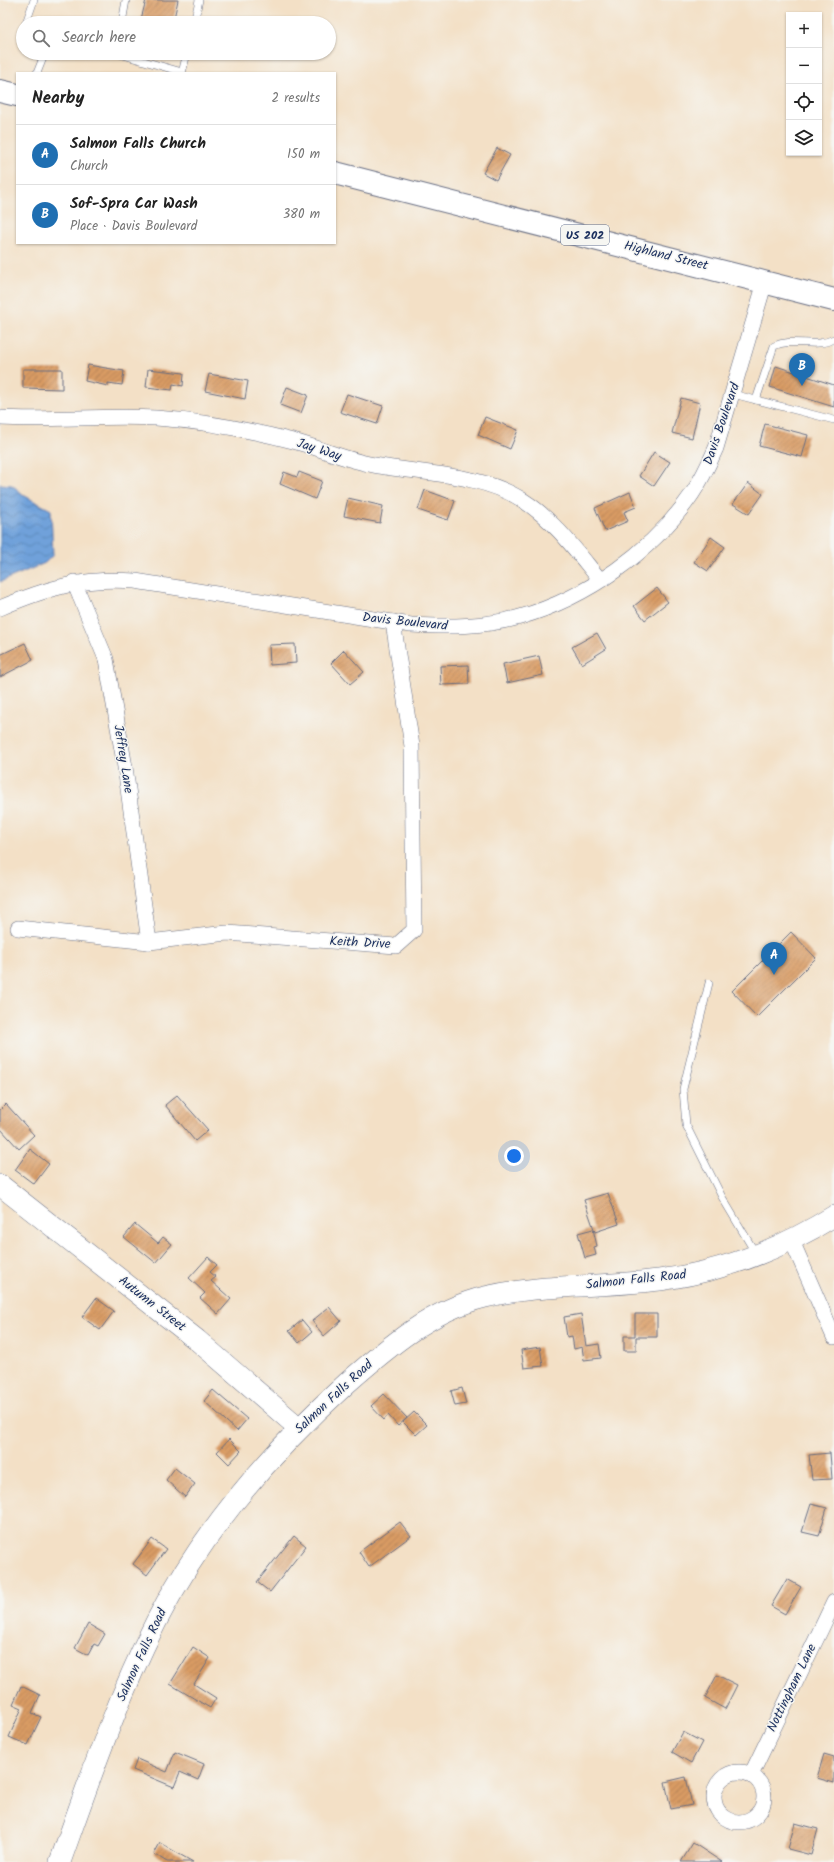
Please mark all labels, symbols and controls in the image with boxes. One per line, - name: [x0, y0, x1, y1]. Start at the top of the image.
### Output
- map controls: [786, 12, 822, 156]
- button: +: [786, 12, 822, 48]
- search box: [16, 16, 336, 60]
- text: Search here: [62, 26, 136, 50]
- icon: search: [30, 27, 52, 49]
- button: −: [786, 48, 822, 84]
- button: locate: [786, 84, 822, 120]
- text: Nearby: [32, 85, 84, 112]
- text: 2 results: [272, 88, 320, 109]
- button: layers: [786, 120, 822, 156]
- text: Salmon Falls Church: [70, 132, 206, 156]
- text: A: [41, 144, 49, 165]
- text: 150 m: [287, 144, 320, 165]
- text: Church: [70, 156, 108, 177]
- text: Sof-Spra Car Wash: [70, 192, 198, 216]
- text: B: [41, 204, 49, 225]
- text: 380 m: [283, 204, 320, 225]
- text: Place · Davis Boulevard: [70, 216, 197, 237]
- road number: US 202: [561, 225, 609, 245]
- street label: Highland Street: [622, 235, 711, 277]
- pin: B: [789, 353, 815, 386]
- street label: Davis Boulevard: [698, 380, 746, 468]
- street label: Jay Way: [294, 433, 345, 467]
- street label: Davis Boulevard: [361, 607, 449, 637]
- street label: Jeffrey Lane: [107, 723, 139, 795]
- street label: Keith Drive: [329, 931, 391, 955]
- pin: A: [761, 942, 787, 975]
- your location: [504, 1146, 524, 1166]
- street label: Salmon Falls Road: [585, 1264, 688, 1296]
- street label: Autumn Street: [114, 1271, 191, 1338]
- street label: Salmon Falls Road: [290, 1355, 378, 1439]
- street label: Salmon Falls Road: [111, 1604, 173, 1705]
- street label: Nottingham Lane: [762, 1640, 822, 1736]

